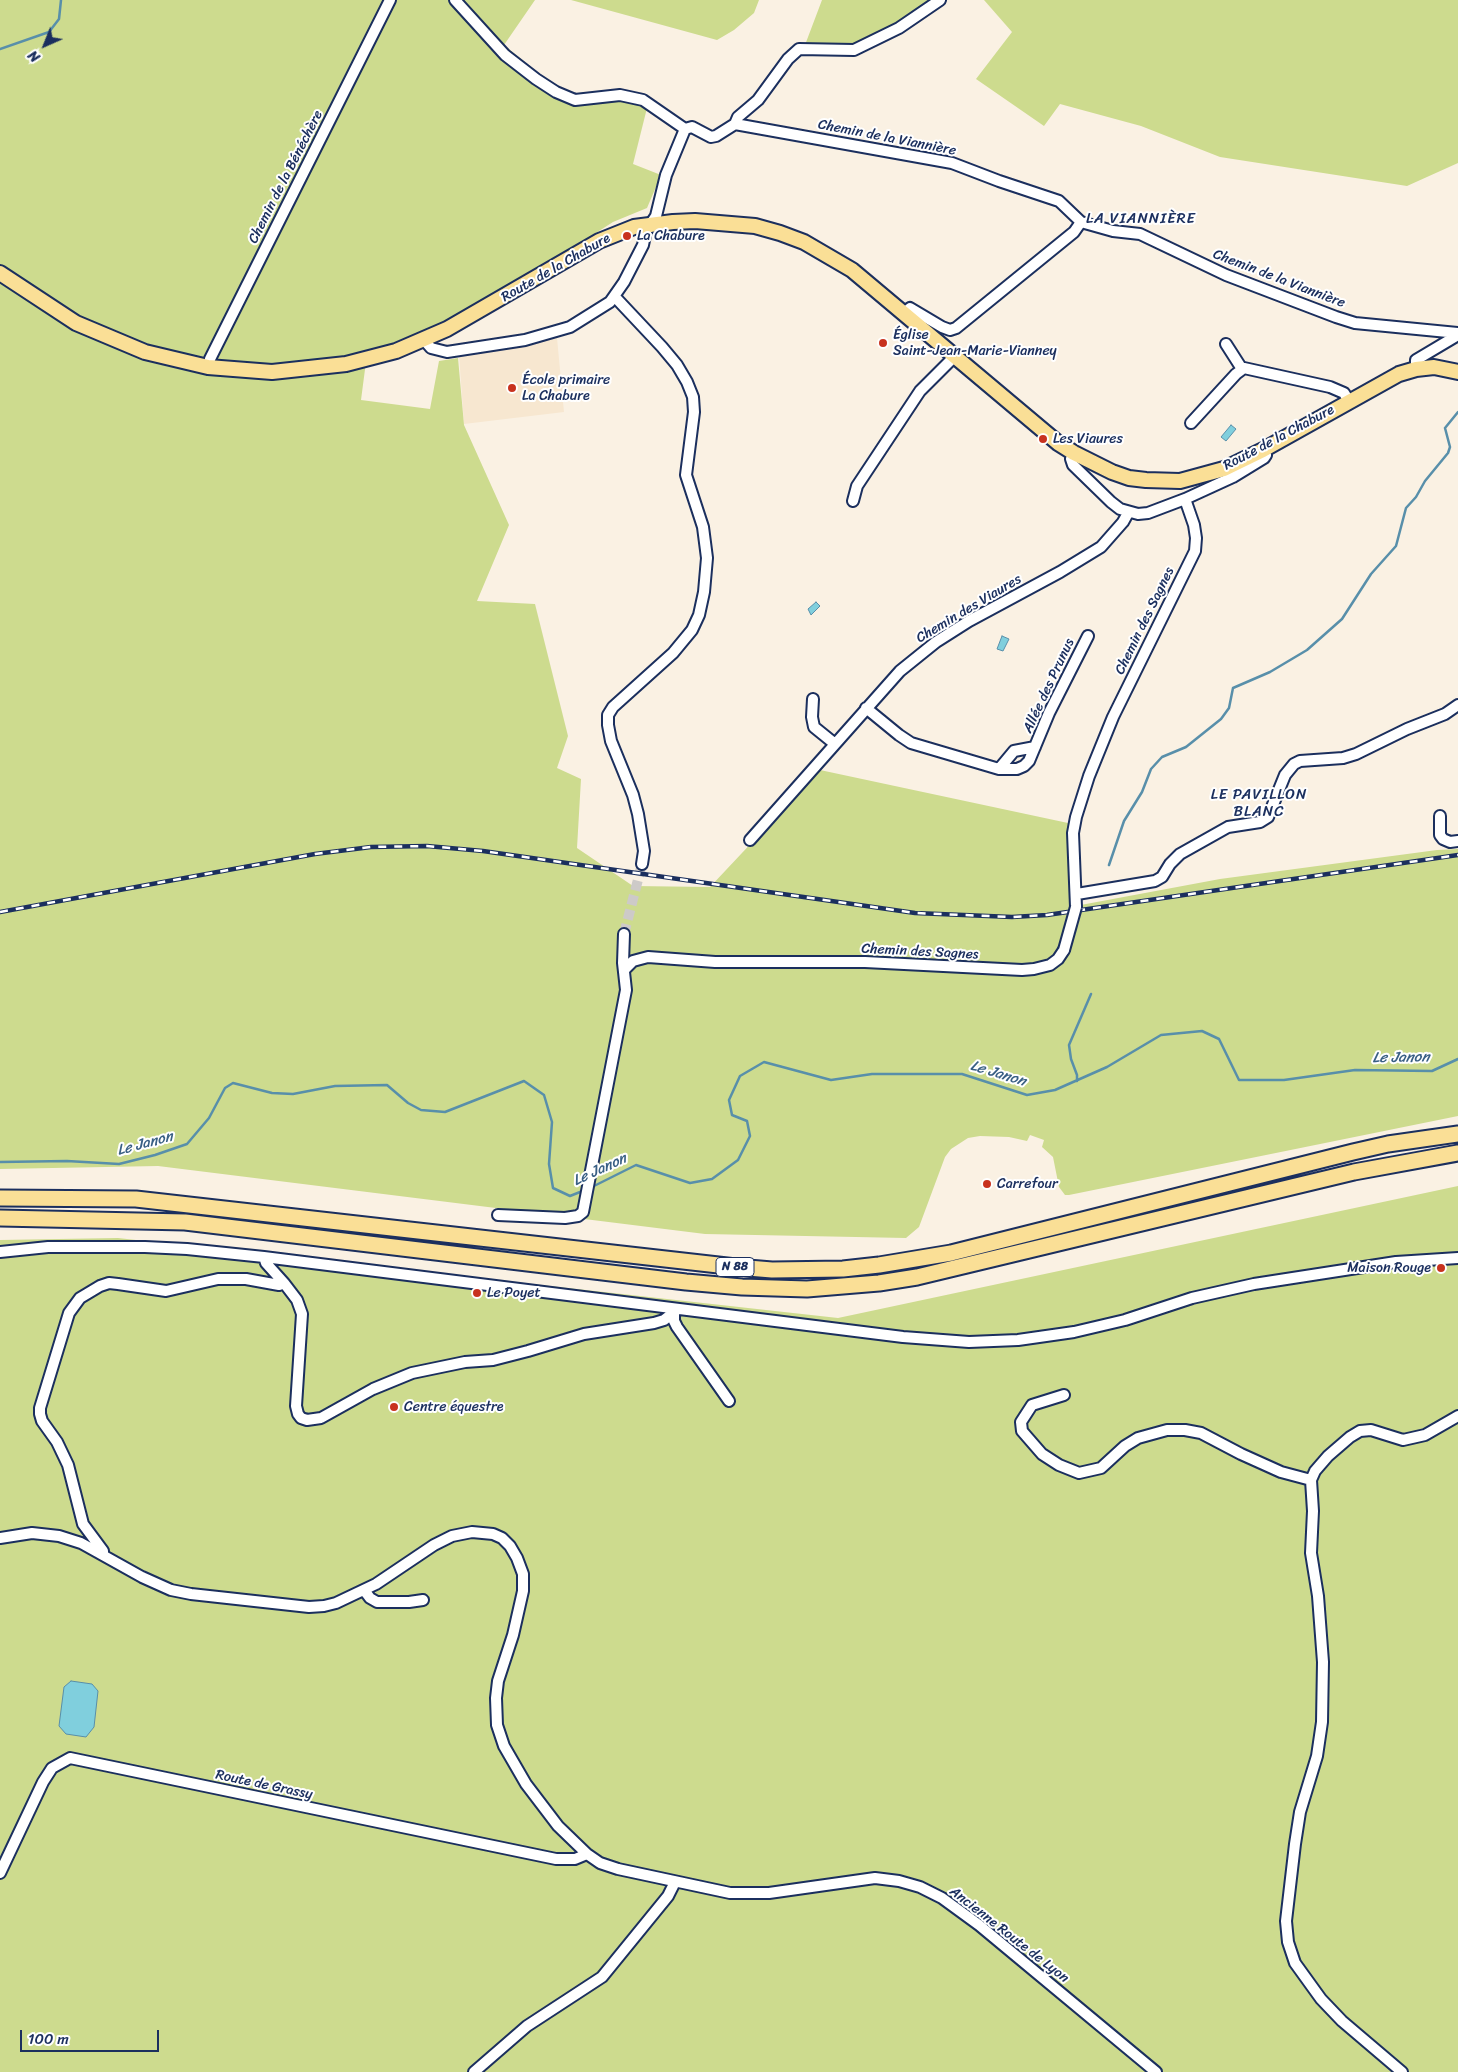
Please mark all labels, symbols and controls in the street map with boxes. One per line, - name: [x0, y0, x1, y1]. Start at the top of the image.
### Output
- north arrow: [20, 20, 70, 70]
- text: N: [22, 44, 46, 69]
- street label: Chemin de la Bénéchère: [245, 108, 327, 246]
- street label: Chemin de la Viannière: [817, 116, 957, 160]
- district label: LA VIANNIÈRE: [1085, 210, 1197, 228]
- place label: La Chabure: [637, 228, 705, 244]
- street label: Route de la Chabure: [499, 230, 613, 306]
- marker: La Chabure: [621, 230, 633, 242]
- street label: Chemin de la Viannière: [1211, 246, 1347, 312]
- place label: Église Saint-Jean-Marie-Vianney: [893, 327, 1057, 360]
- marker: Église Saint-Jean-Marie-Vianney: [877, 337, 889, 349]
- place label: École primaire La Chabure: [522, 372, 610, 404]
- marker: École primaire La Chabure: [506, 382, 518, 394]
- street label: Route de la Chabure: [1221, 402, 1337, 474]
- place label: Les Viaures: [1053, 431, 1123, 447]
- marker: Les Viaures: [1037, 433, 1049, 445]
- street label: Chemin des Sagnes: [1112, 565, 1178, 677]
- street label: Chemin des Viaures: [913, 571, 1025, 647]
- street label: Allée des Prunus: [1020, 636, 1078, 736]
- district label: LE PAVILLON BLANC: [1210, 786, 1308, 821]
- street label: Chemin des Sagnes: [861, 941, 979, 963]
- water label: Le Janon: [1372, 1049, 1430, 1067]
- water label: Le Janon: [968, 1057, 1028, 1091]
- water label: Le Janon: [115, 1128, 175, 1160]
- water label: Le Janon: [570, 1150, 630, 1190]
- place label: Carrefour: [997, 1176, 1058, 1192]
- marker: Carrefour: [981, 1178, 993, 1190]
- road number: N 88: [716, 1258, 754, 1276]
- place label: Maison Rouge: [1347, 1260, 1431, 1276]
- marker: Maison Rouge: [1435, 1262, 1447, 1274]
- place label: Le Poyet: [487, 1285, 540, 1301]
- marker: Le Poyet: [471, 1287, 483, 1299]
- place label: Centre équestre: [404, 1399, 503, 1415]
- marker: Centre équestre: [388, 1401, 400, 1413]
- street label: Route de Grassy: [214, 1767, 314, 1803]
- street label: Ancienne Route de Lyon: [946, 1883, 1072, 1987]
- scale bar: [22, 2020, 161, 2052]
- text: 100 m: [28, 2026, 69, 2052]

